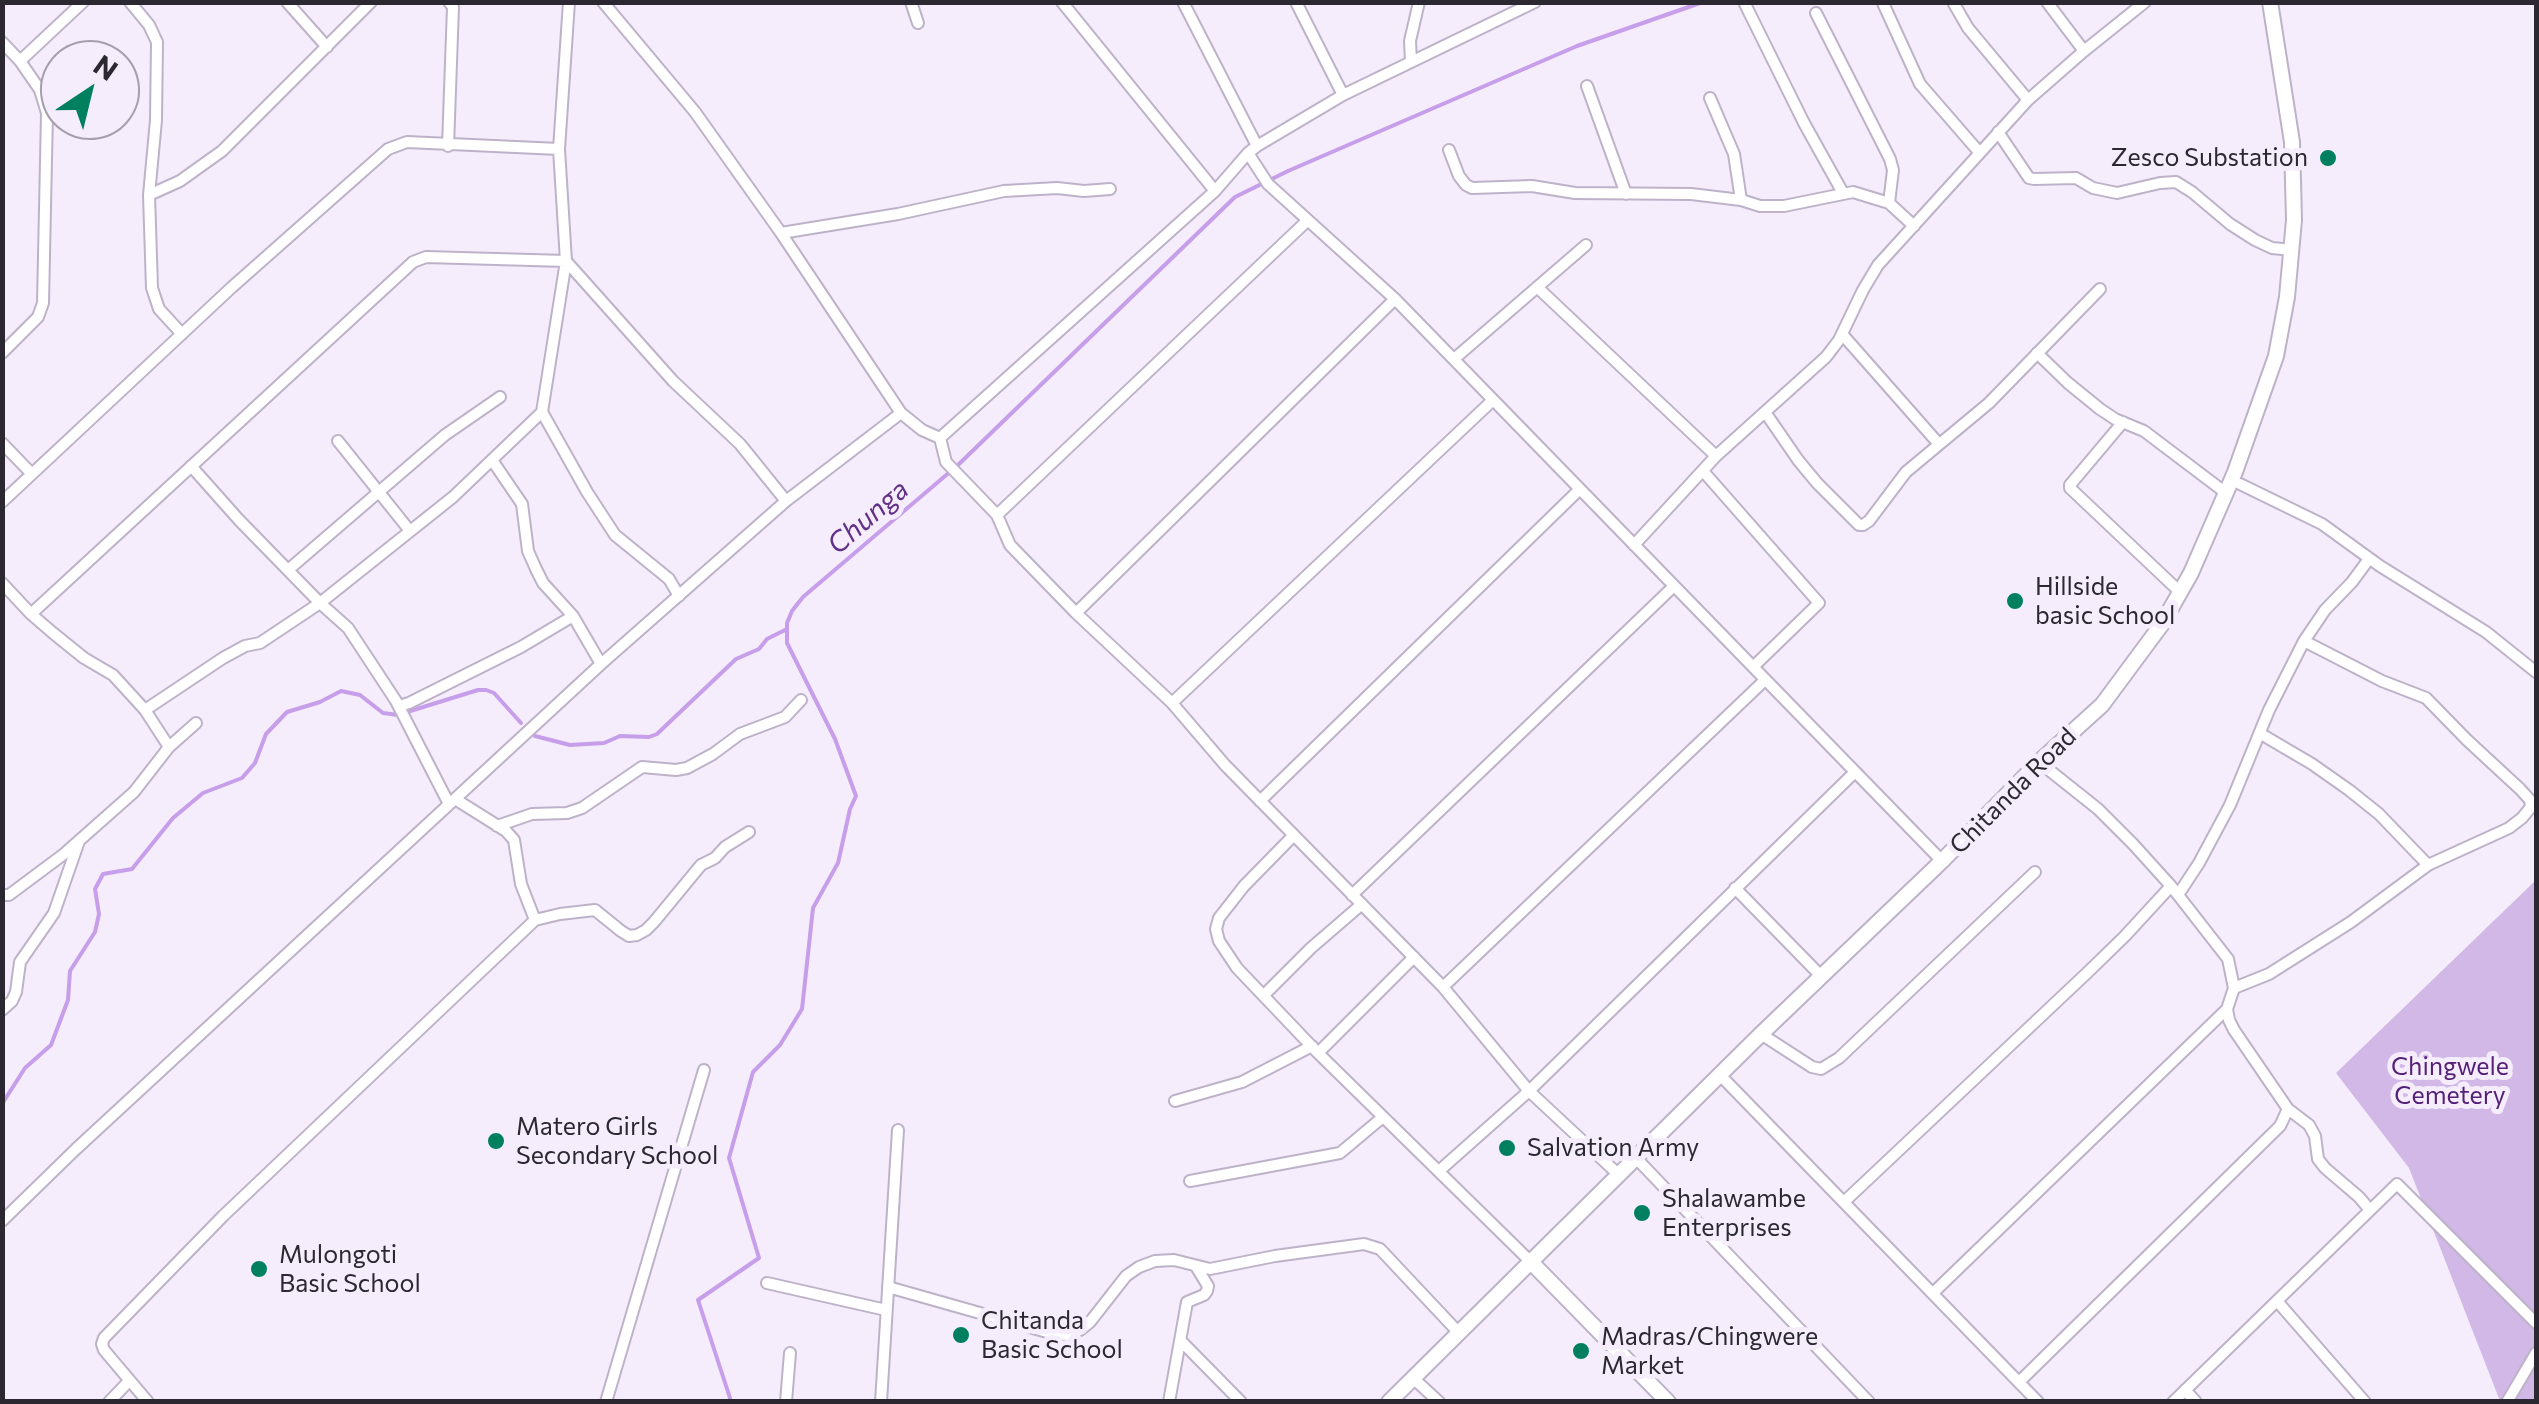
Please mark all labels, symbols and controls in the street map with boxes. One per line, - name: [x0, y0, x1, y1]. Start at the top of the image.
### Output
- north arrow: [40, 40, 140, 140]
- text: N: [88, 47, 124, 87]
- place label: Zesco Substation: [2111, 143, 2308, 173]
- marker: Zesco Substation: [2317, 147, 2339, 169]
- water label: Chunga: [821, 473, 915, 561]
- place label: Hillside basic School: [2035, 572, 2175, 631]
- marker: Hillside basic School: [2004, 590, 2026, 612]
- street label: Chitanda Road: [1944, 722, 2082, 860]
- park label: Chingwele Cemetery: [2391, 1052, 2509, 1111]
- place label: Matero Girls Secondary School: [516, 1112, 718, 1171]
- marker: Matero Girls Secondary School: [485, 1130, 507, 1152]
- place label: Salvation Army: [1527, 1133, 1699, 1163]
- marker: Salvation Army: [1496, 1137, 1518, 1159]
- place label: Shalawambe Enterprises: [1662, 1184, 1806, 1243]
- marker: Shalawambe Enterprises: [1631, 1202, 1653, 1224]
- place label: Mulongoti Basic School: [279, 1240, 421, 1299]
- marker: Mulongoti Basic School: [248, 1258, 270, 1280]
- place label: Chitanda Basic School: [981, 1306, 1123, 1365]
- place label: Madras/Chingwere Market: [1601, 1322, 1818, 1381]
- marker: Chitanda Basic School: [950, 1324, 972, 1346]
- marker: Madras/Chingwere Market: [1570, 1340, 1592, 1362]

